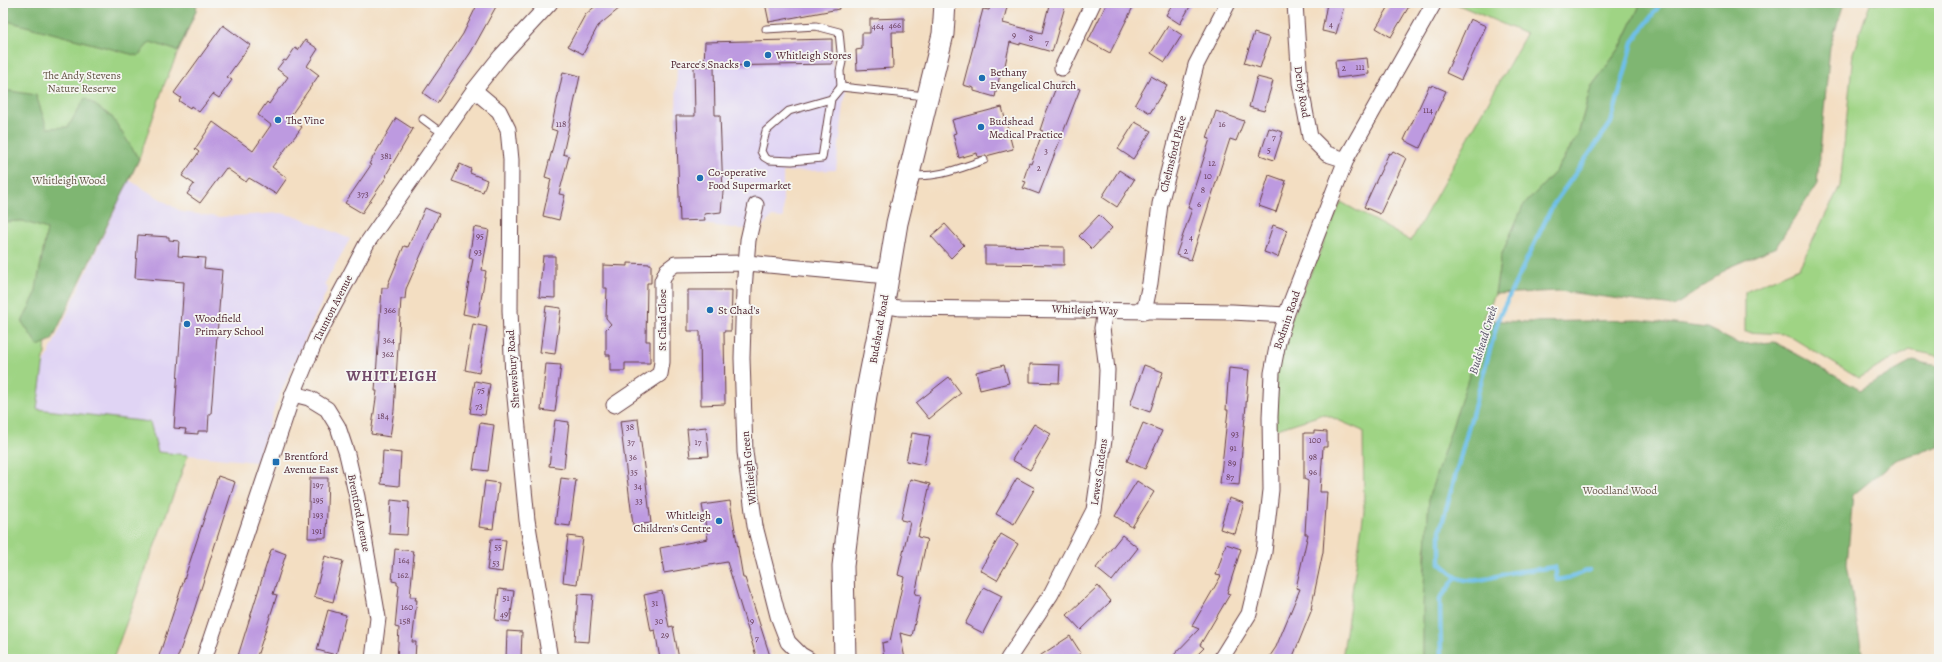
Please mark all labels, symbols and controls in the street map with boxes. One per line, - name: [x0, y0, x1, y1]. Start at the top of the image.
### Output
- house number: 4: [1329, 18, 1333, 30]
- house number: 466: [889, 19, 901, 31]
- house number: 464: [872, 20, 884, 32]
- house number: 9: [1012, 29, 1016, 41]
- house number: 8: [1029, 32, 1033, 44]
- house number: 7: [1045, 36, 1049, 48]
- place label: Whitleigh Stores: [775, 48, 851, 63]
- marker: Whitleigh Stores: [763, 50, 773, 60]
- place label: Pearce's Snacks: [670, 57, 739, 72]
- marker: Pearce's Snacks: [742, 59, 752, 69]
- house number: 111: [1355, 61, 1365, 73]
- house number: 2: [1342, 62, 1347, 74]
- place label: Bethany Evangelical Church: [990, 65, 1076, 93]
- street label: Derby Road: [1291, 65, 1314, 119]
- park label: The Andy Stevens Nature Reserve: [43, 68, 121, 96]
- marker: Bethany Evangelical Church: [977, 73, 987, 83]
- house number: 114: [1423, 104, 1433, 116]
- place label: The Vine: [286, 113, 324, 128]
- place label: Budshead Medical Practice: [989, 114, 1063, 142]
- street label: Chelmsford Place: [1156, 114, 1190, 194]
- marker: The Vine: [273, 115, 283, 125]
- house number: 118: [556, 118, 566, 130]
- house number: 16: [1218, 118, 1226, 130]
- marker: Budshead Medical Practice: [976, 122, 986, 132]
- house number: 7: [1272, 131, 1276, 143]
- house number: 5: [1267, 144, 1271, 156]
- house number: 3: [1044, 145, 1048, 157]
- house number: 381: [380, 150, 392, 162]
- house number: 12: [1208, 157, 1216, 169]
- house number: 2: [1037, 162, 1042, 174]
- place label: Co-operative Food Supermarket: [708, 165, 792, 193]
- house number: 10: [1204, 170, 1212, 182]
- park label: Whitleigh Wood: [31, 173, 106, 188]
- marker: Co-operative Food Supermarket: [695, 173, 705, 183]
- house number: 8: [1201, 184, 1205, 196]
- house number: 373: [357, 188, 369, 200]
- house number: 6: [1197, 198, 1201, 210]
- house number: 95: [476, 230, 484, 242]
- house number: 4: [1189, 231, 1193, 243]
- house number: 2: [1184, 245, 1189, 257]
- house number: 93: [474, 246, 482, 258]
- street label: Taunton Avenue: [310, 272, 356, 344]
- street label: St Chad Close: [655, 289, 670, 351]
- street label: Bodmin Road: [1270, 289, 1304, 351]
- street label: Budshead Road: [866, 293, 892, 365]
- street label: Whitleigh Way: [1051, 301, 1118, 319]
- place label: St Chad's: [718, 303, 760, 318]
- water label: Budshead Creek: [1465, 303, 1501, 376]
- house number: 366: [384, 304, 396, 316]
- marker: St Chad's: [705, 305, 715, 315]
- place label: Woodfield Primary School: [194, 311, 264, 339]
- marker: Woodfield Primary School: [182, 319, 192, 329]
- street label: Shrewsbury Road: [503, 329, 523, 409]
- house number: 364: [383, 334, 395, 346]
- house number: 362: [382, 348, 395, 360]
- district label: WHITLEIGH: [345, 366, 438, 386]
- house number: 75: [477, 384, 485, 396]
- house number: 73: [475, 400, 483, 412]
- house number: 184: [377, 410, 389, 422]
- house number: 38: [626, 421, 634, 433]
- house number: 93: [1231, 428, 1239, 440]
- street label: Whitleigh Green: [738, 430, 760, 507]
- house number: 100: [1309, 434, 1322, 446]
- house number: 37: [627, 436, 635, 448]
- house number: 17: [695, 436, 702, 448]
- street label: Lewes Gardens: [1087, 438, 1111, 506]
- house number: 91: [1229, 442, 1237, 454]
- place label: Brentford Avenue East: [283, 449, 339, 477]
- house number: 36: [629, 451, 637, 463]
- house number: 98: [1309, 451, 1317, 463]
- marker: Brentford Avenue East: [271, 457, 281, 467]
- house number: 89: [1228, 457, 1236, 469]
- house number: 35: [630, 466, 638, 478]
- house number: 96: [1309, 466, 1317, 478]
- house number: 87: [1226, 471, 1234, 483]
- street label: Brentford Avenue: [344, 473, 374, 553]
- house number: 197: [313, 479, 324, 491]
- house number: 34: [634, 480, 642, 492]
- park label: Woodland Wood: [1582, 483, 1657, 498]
- house number: 195: [312, 494, 324, 506]
- house number: 33: [635, 495, 643, 507]
- place label: Whitleigh Children's Centre: [634, 508, 711, 536]
- house number: 193: [313, 509, 324, 521]
- marker: Whitleigh Children's Centre: [714, 516, 724, 526]
- house number: 191: [312, 525, 322, 537]
- house number: 55: [494, 541, 502, 553]
- house number: 164: [398, 554, 410, 566]
- house number: 53: [492, 557, 500, 569]
- house number: 162: [397, 569, 409, 581]
- house number: 51: [503, 592, 509, 604]
- house number: 31: [652, 597, 658, 609]
- house number: 160: [401, 601, 413, 613]
- house number: 49: [500, 608, 508, 620]
- house number: 158: [399, 615, 411, 627]
- house number: 30: [655, 615, 663, 627]
- house number: 9: [750, 615, 754, 627]
- house number: 29: [661, 629, 669, 641]
- house number: 7: [755, 632, 759, 644]

